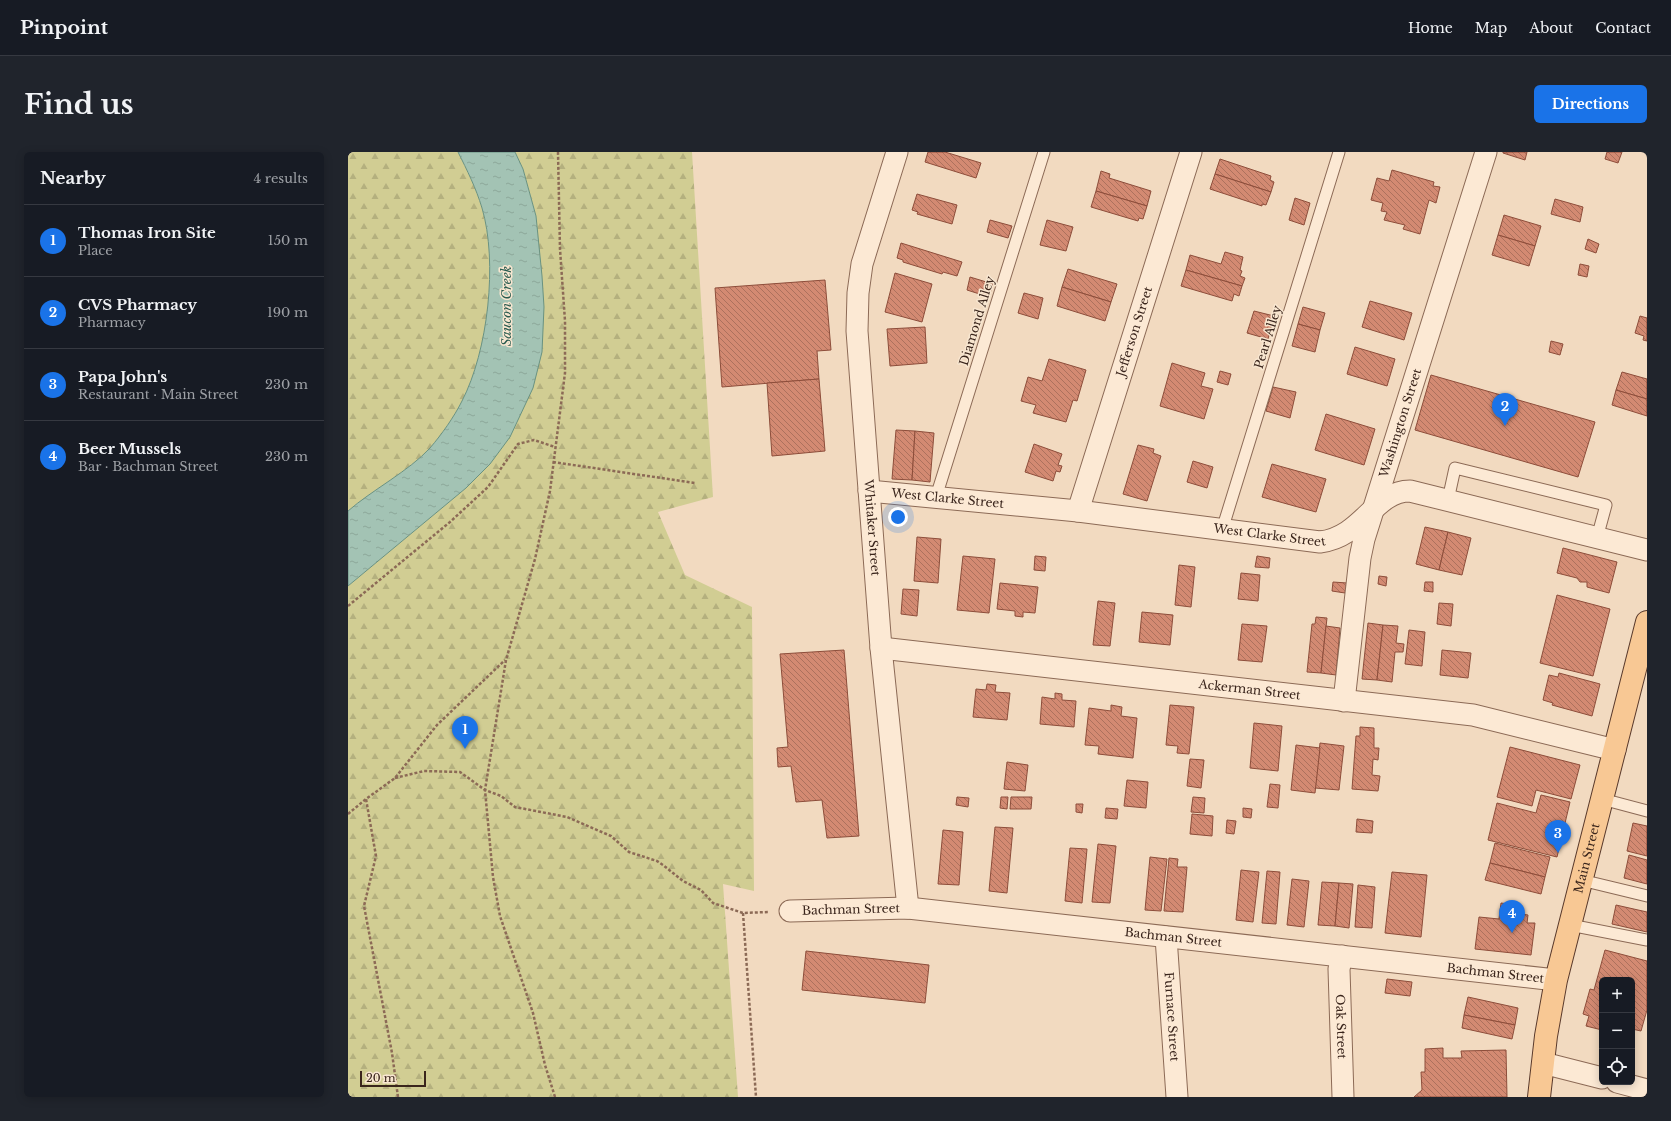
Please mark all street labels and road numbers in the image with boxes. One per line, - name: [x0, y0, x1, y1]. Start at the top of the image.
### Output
- street label: Diamond Alley: [956, 274, 997, 367]
- street label: Jefferson Street: [1112, 284, 1155, 380]
- street label: Pearl Alley: [1251, 303, 1284, 370]
- street label: Washington Street: [1376, 366, 1424, 480]
- street label: Whitaker Street: [861, 478, 884, 577]
- street label: West Clarke Street: [890, 485, 1005, 511]
- street label: West Clarke Street: [1212, 520, 1327, 549]
- street label: Ackerman Street: [1197, 676, 1302, 702]
- street label: Main Street: [1570, 821, 1603, 895]
- street label: Bachman Street: [802, 900, 901, 918]
- street label: Bachman Street: [1124, 924, 1223, 950]
- street label: Bachman Street: [1446, 960, 1545, 986]
- street label: Furnace Street: [1161, 972, 1183, 1062]
- street label: Oak Street: [1333, 994, 1350, 1060]

